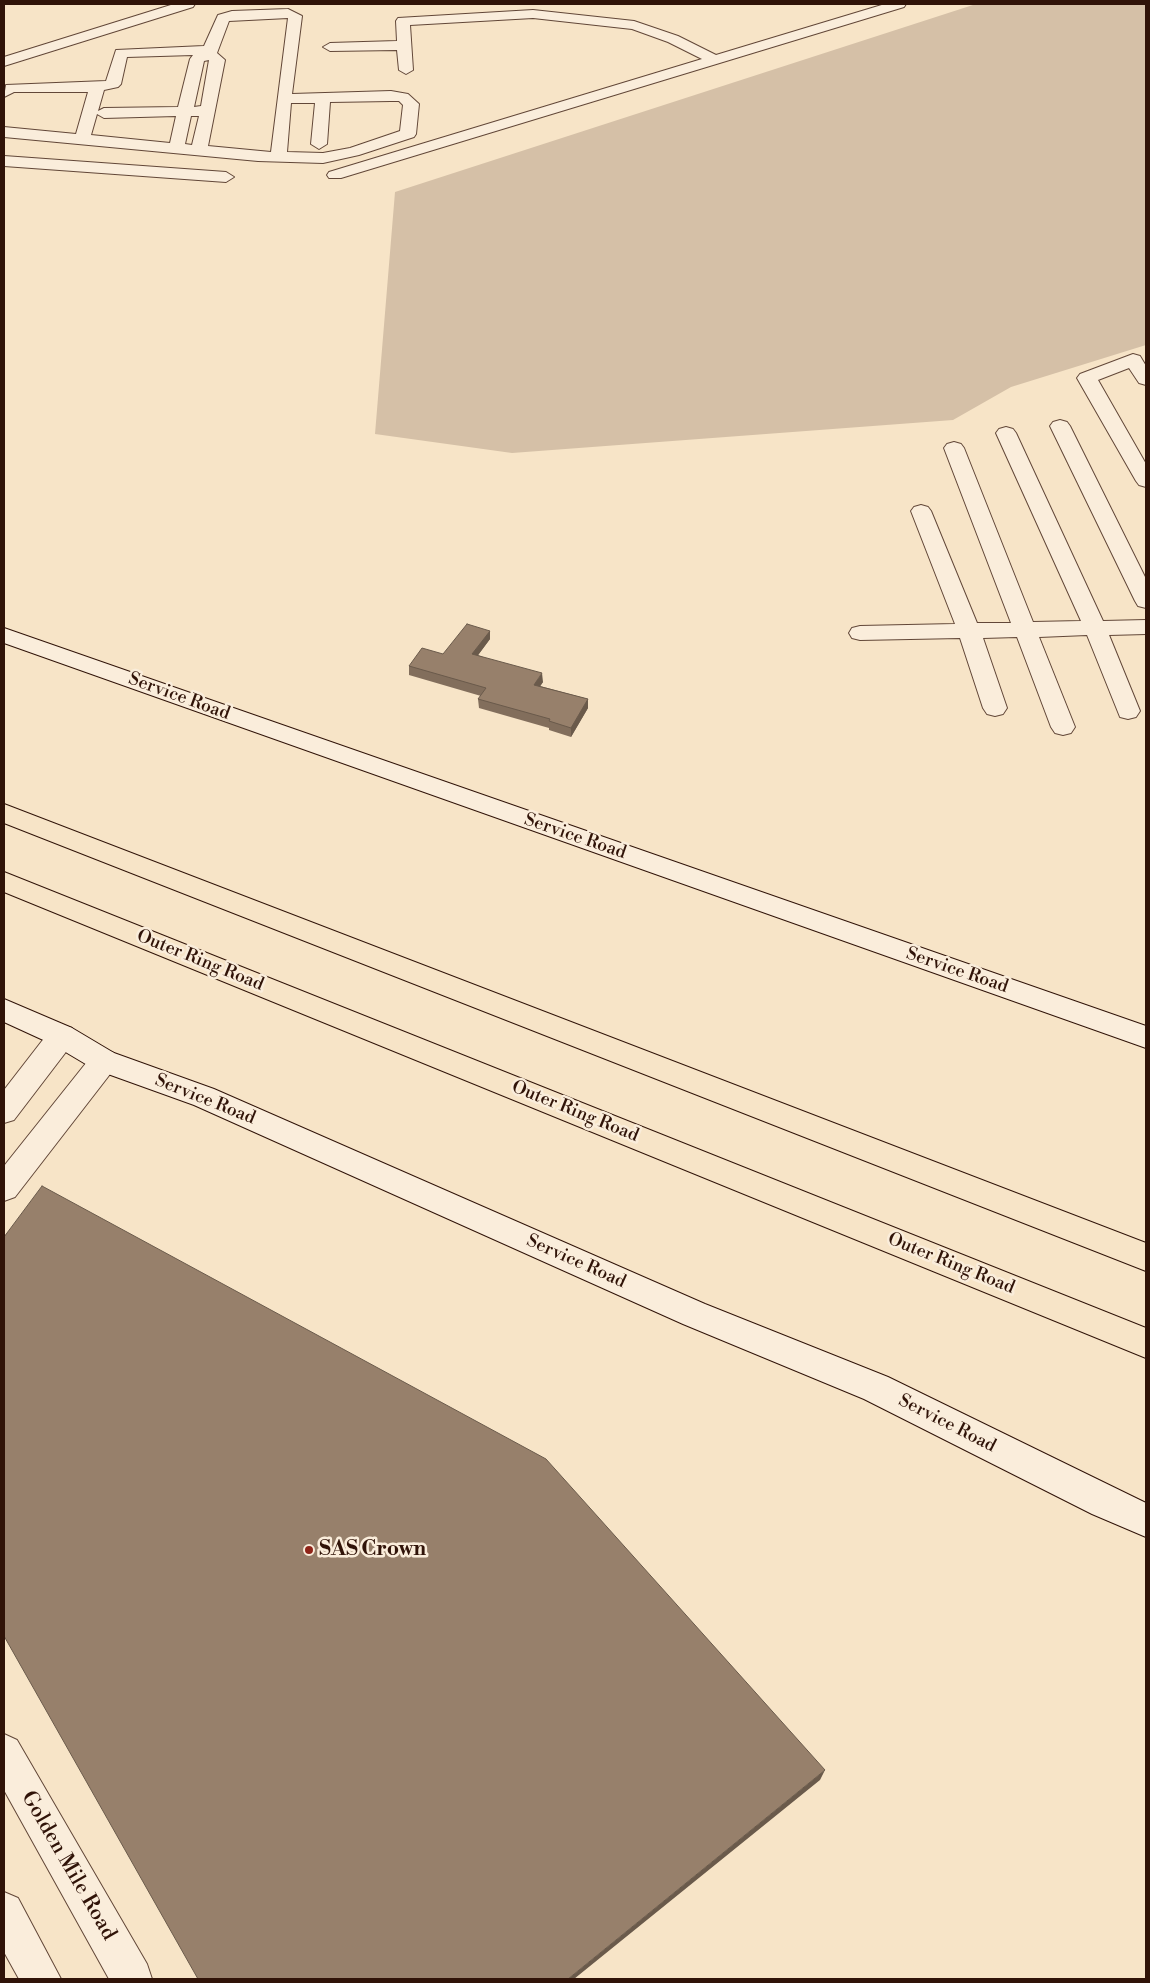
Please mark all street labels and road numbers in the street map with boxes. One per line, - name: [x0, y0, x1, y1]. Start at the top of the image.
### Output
- street label: Service Road: [125, 669, 233, 725]
- street label: Service Road: [521, 809, 629, 865]
- street label: Outer Ring Road: [133, 926, 267, 996]
- street label: Service Road: [903, 943, 1011, 999]
- street label: Service Road: [152, 1070, 258, 1130]
- street label: Outer Ring Road: [508, 1077, 642, 1147]
- street label: Outer Ring Road: [884, 1229, 1018, 1299]
- street label: Service Road: [523, 1230, 629, 1294]
- street label: Service Road: [895, 1390, 999, 1458]
- street label: Golden Mile Road: [15, 1787, 121, 1945]

